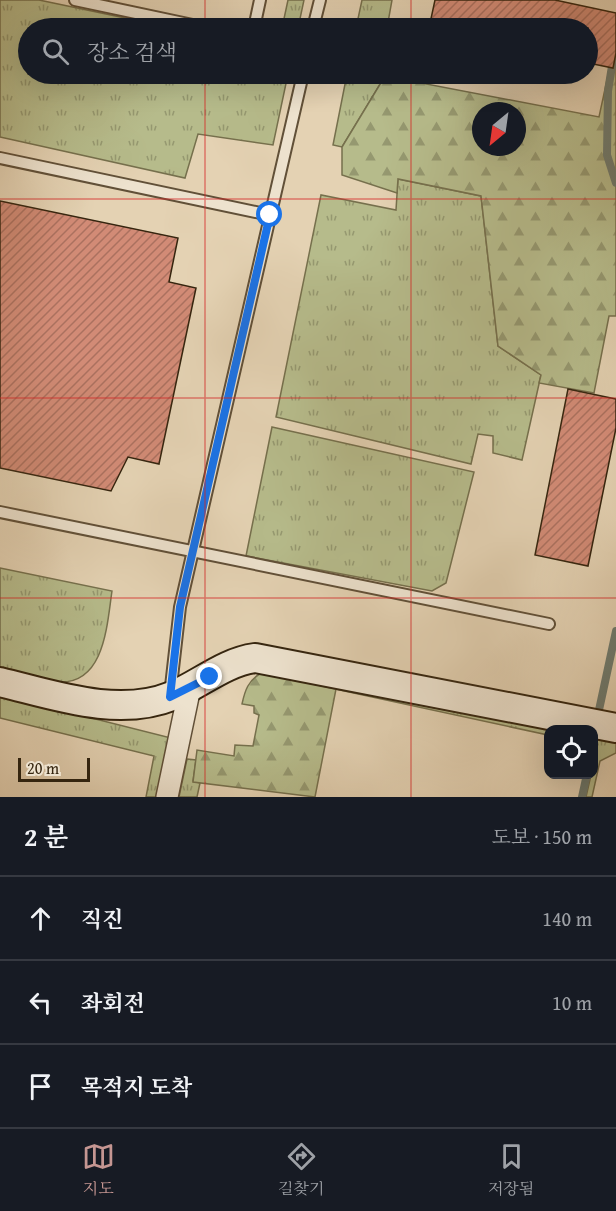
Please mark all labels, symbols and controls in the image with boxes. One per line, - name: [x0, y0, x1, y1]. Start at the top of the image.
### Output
- search box: [18, 18, 598, 84]
- icon: search: [39, 35, 72, 68]
- text: 장소 검색: [87, 36, 177, 68]
- north arrow: [472, 102, 526, 156]
- route start: [256, 201, 282, 227]
- route end: [196, 663, 222, 689]
- map controls: [544, 725, 598, 779]
- button: locate: [544, 725, 598, 779]
- scale bar: [18, 755, 90, 782]
- text: 20 m: [27, 756, 59, 780]
- text: 2 분: [24, 817, 68, 856]
- text: 도보 · 150 m: [492, 822, 592, 851]
- icon: ahead: [24, 902, 57, 935]
- text: 직진: [81, 903, 124, 935]
- text: 140 m: [542, 904, 592, 933]
- icon: left: [24, 986, 57, 1019]
- text: 좌회전: [81, 987, 145, 1019]
- text: 10 m: [552, 988, 592, 1017]
- icon: arrive: [24, 1070, 57, 1103]
- text: 목적지 도착: [81, 1071, 192, 1103]
- tab: 지도: [82, 1140, 115, 1200]
- tab: 길찾기: [278, 1140, 324, 1200]
- tab: 저장됨: [488, 1140, 534, 1200]

